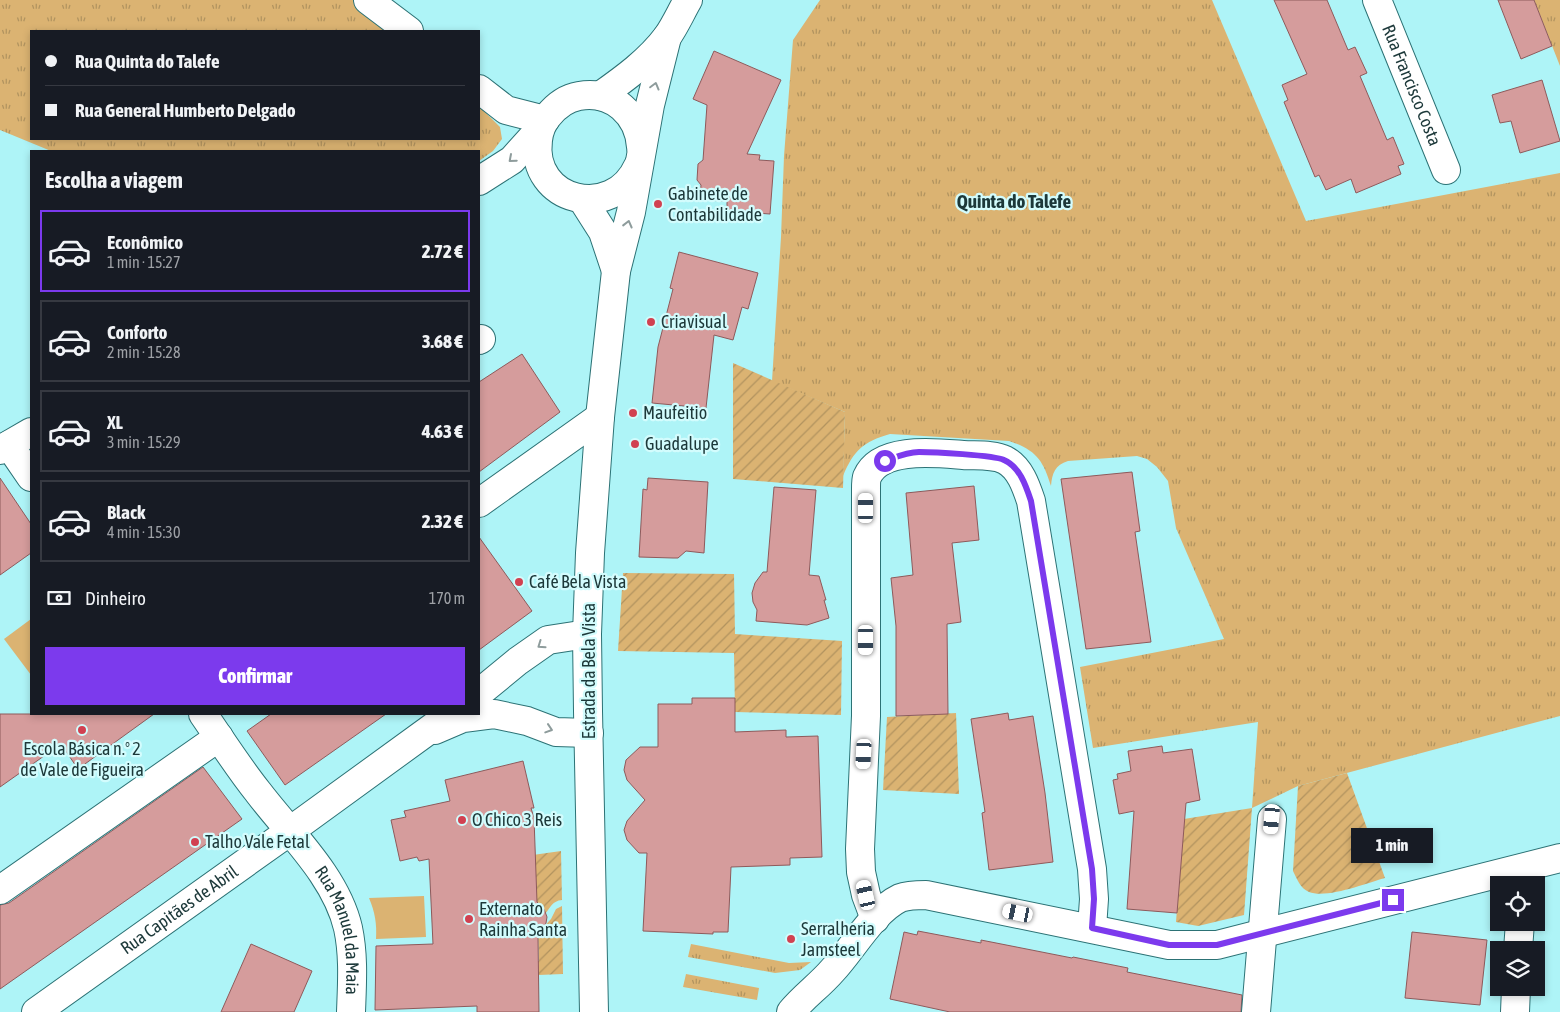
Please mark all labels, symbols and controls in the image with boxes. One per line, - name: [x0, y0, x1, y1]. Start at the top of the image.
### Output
- street label: Rua Francisco Costa: [1378, 21, 1446, 149]
- text: Rua Quinta do Talefe: [75, 50, 220, 72]
- one-way arrow: [650, 82, 660, 91]
- text: Rua General Humberto Delgado: [75, 99, 296, 121]
- one-way arrow: [508, 153, 517, 162]
- text: Escolha a viagem: [45, 167, 183, 193]
- place label: Gabinete de Contabilidade: [668, 183, 762, 225]
- district label: Quinta do Talefe: [957, 190, 1072, 212]
- marker: Gabinete de Contabilidade: [652, 198, 664, 210]
- one-way arrow: [622, 220, 632, 228]
- icon: car: [47, 229, 92, 274]
- text: Econômico: [107, 231, 183, 253]
- text: 2.72 €: [422, 240, 463, 262]
- text: 1 min · 15:27: [107, 253, 180, 271]
- place label: Criavisual: [661, 311, 727, 332]
- marker: Criavisual: [645, 316, 657, 328]
- icon: car: [47, 319, 92, 364]
- text: Conforto: [107, 321, 168, 343]
- text: 3.68 €: [422, 330, 463, 352]
- text: 2 min · 15:28: [107, 343, 180, 361]
- place label: Maufeitio: [643, 402, 707, 423]
- marker: Maufeitio: [627, 407, 639, 419]
- icon: car: [47, 409, 92, 454]
- text: XL: [107, 411, 123, 433]
- text: 4.63 €: [422, 420, 463, 442]
- text: 3 min · 15:29: [107, 433, 180, 451]
- place label: Guadalupe: [645, 433, 719, 454]
- marker: Guadalupe: [629, 438, 641, 450]
- route start: [874, 450, 896, 472]
- car: [858, 493, 873, 523]
- icon: car: [47, 499, 92, 544]
- text: Black: [107, 501, 145, 523]
- text: 2.32 €: [422, 510, 463, 532]
- text: 4 min · 15:30: [107, 523, 180, 541]
- place label: Café Bela Vista: [529, 571, 626, 592]
- marker: Café Bela Vista: [513, 576, 525, 588]
- icon: cash: [45, 584, 73, 612]
- text: Dinheiro: [85, 587, 146, 609]
- text: 170 m: [429, 589, 465, 607]
- street label: Estrada da Bela Vista: [578, 603, 599, 739]
- car: [858, 625, 873, 655]
- one-way arrow: [537, 639, 546, 648]
- button: Confirmar: [45, 647, 465, 705]
- one-way arrow: [545, 723, 553, 733]
- marker: Escola Básica n.º 2 de Vale de Figueira: [76, 724, 88, 736]
- place label: Escola Básica n.º 2 de Vale de Figueira: [20, 738, 144, 780]
- car: [855, 739, 872, 769]
- car: [1263, 803, 1280, 835]
- place label: O Chico 3 Reis: [472, 809, 562, 830]
- marker: O Chico 3 Reis: [456, 814, 468, 826]
- callout: 1 min: [1352, 828, 1434, 862]
- place label: Talho Vale Fetal: [205, 831, 310, 852]
- marker: Talho Vale Fetal: [189, 836, 201, 848]
- text: 1 min: [1376, 836, 1408, 854]
- street label: Rua Capitães de Abril: [116, 860, 242, 958]
- street label: Rua Manuel da Maia: [311, 862, 363, 995]
- map controls: [1490, 876, 1545, 996]
- button: locate: [1490, 876, 1545, 931]
- car: [855, 879, 876, 911]
- route end: [1382, 889, 1404, 911]
- place label: Externato Rainha Santa: [479, 898, 567, 940]
- car: [1001, 903, 1034, 923]
- marker: Externato Rainha Santa: [463, 913, 475, 925]
- place label: Serralheria Jamsteel: [801, 918, 875, 960]
- marker: Serralheria Jamsteel: [785, 933, 797, 945]
- button: layers: [1490, 941, 1545, 996]

